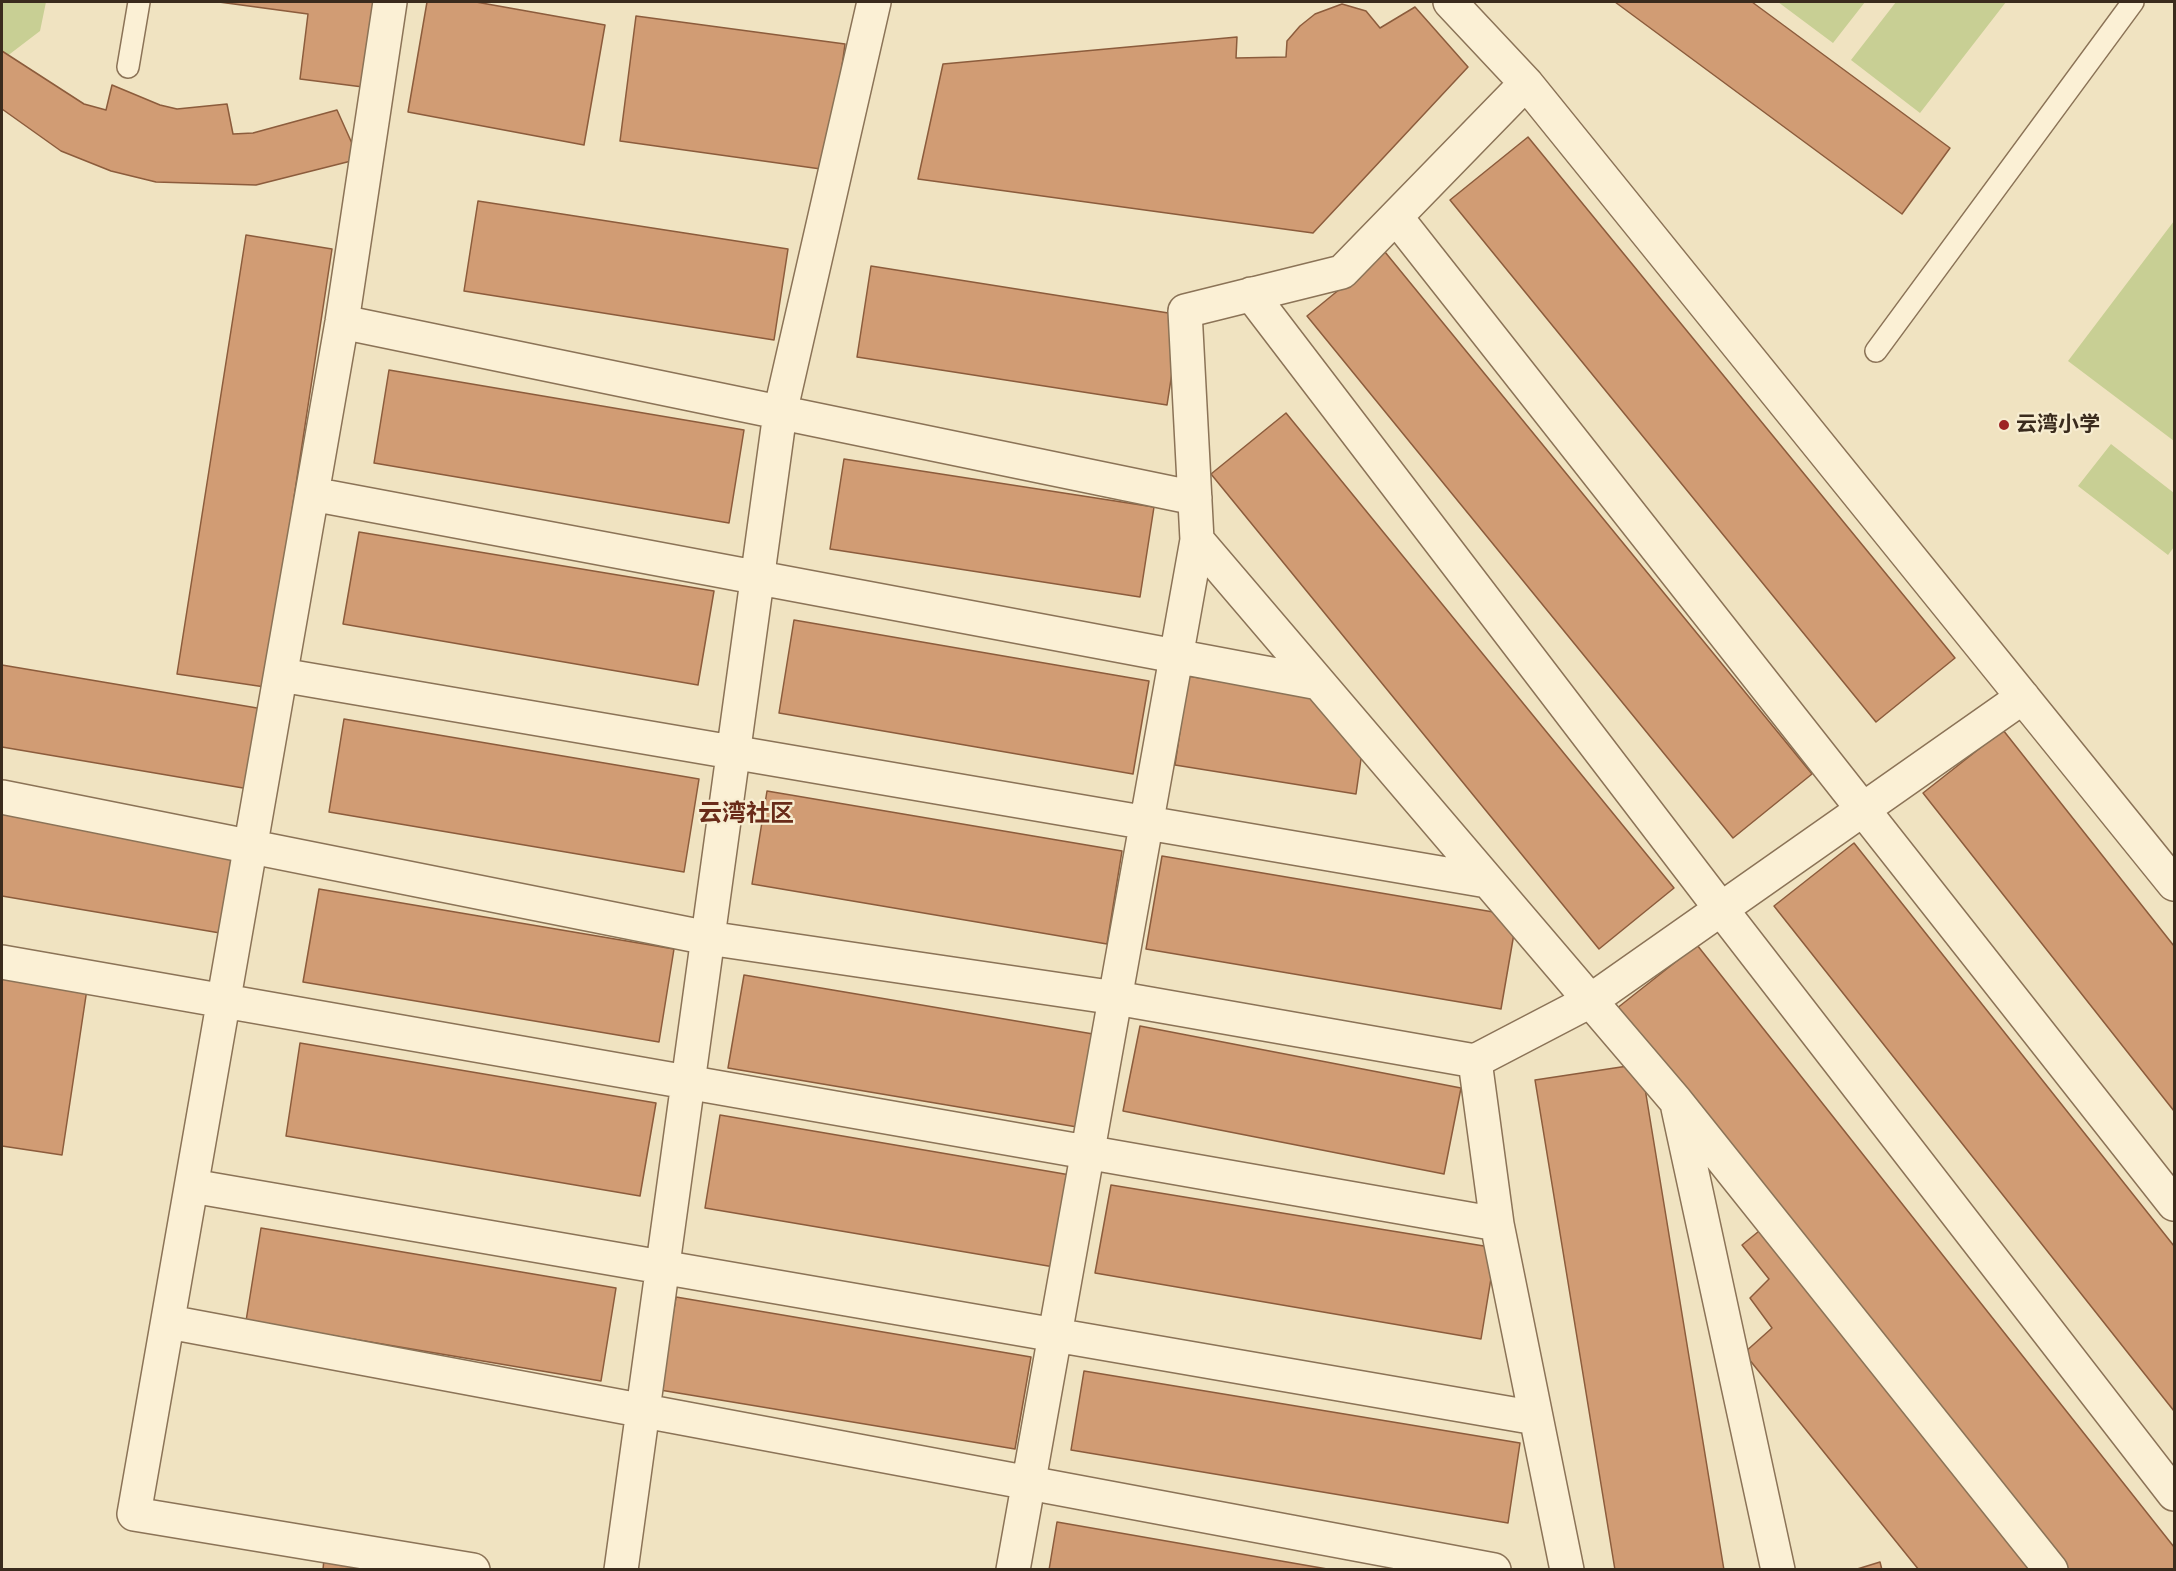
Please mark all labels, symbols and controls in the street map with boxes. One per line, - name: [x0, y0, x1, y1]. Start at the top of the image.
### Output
- place label: 云湾小学: [2016, 412, 2100, 438]
- marker: 云湾小学: [1997, 418, 2011, 432]
- district label: 云湾社区: [698, 800, 794, 828]

